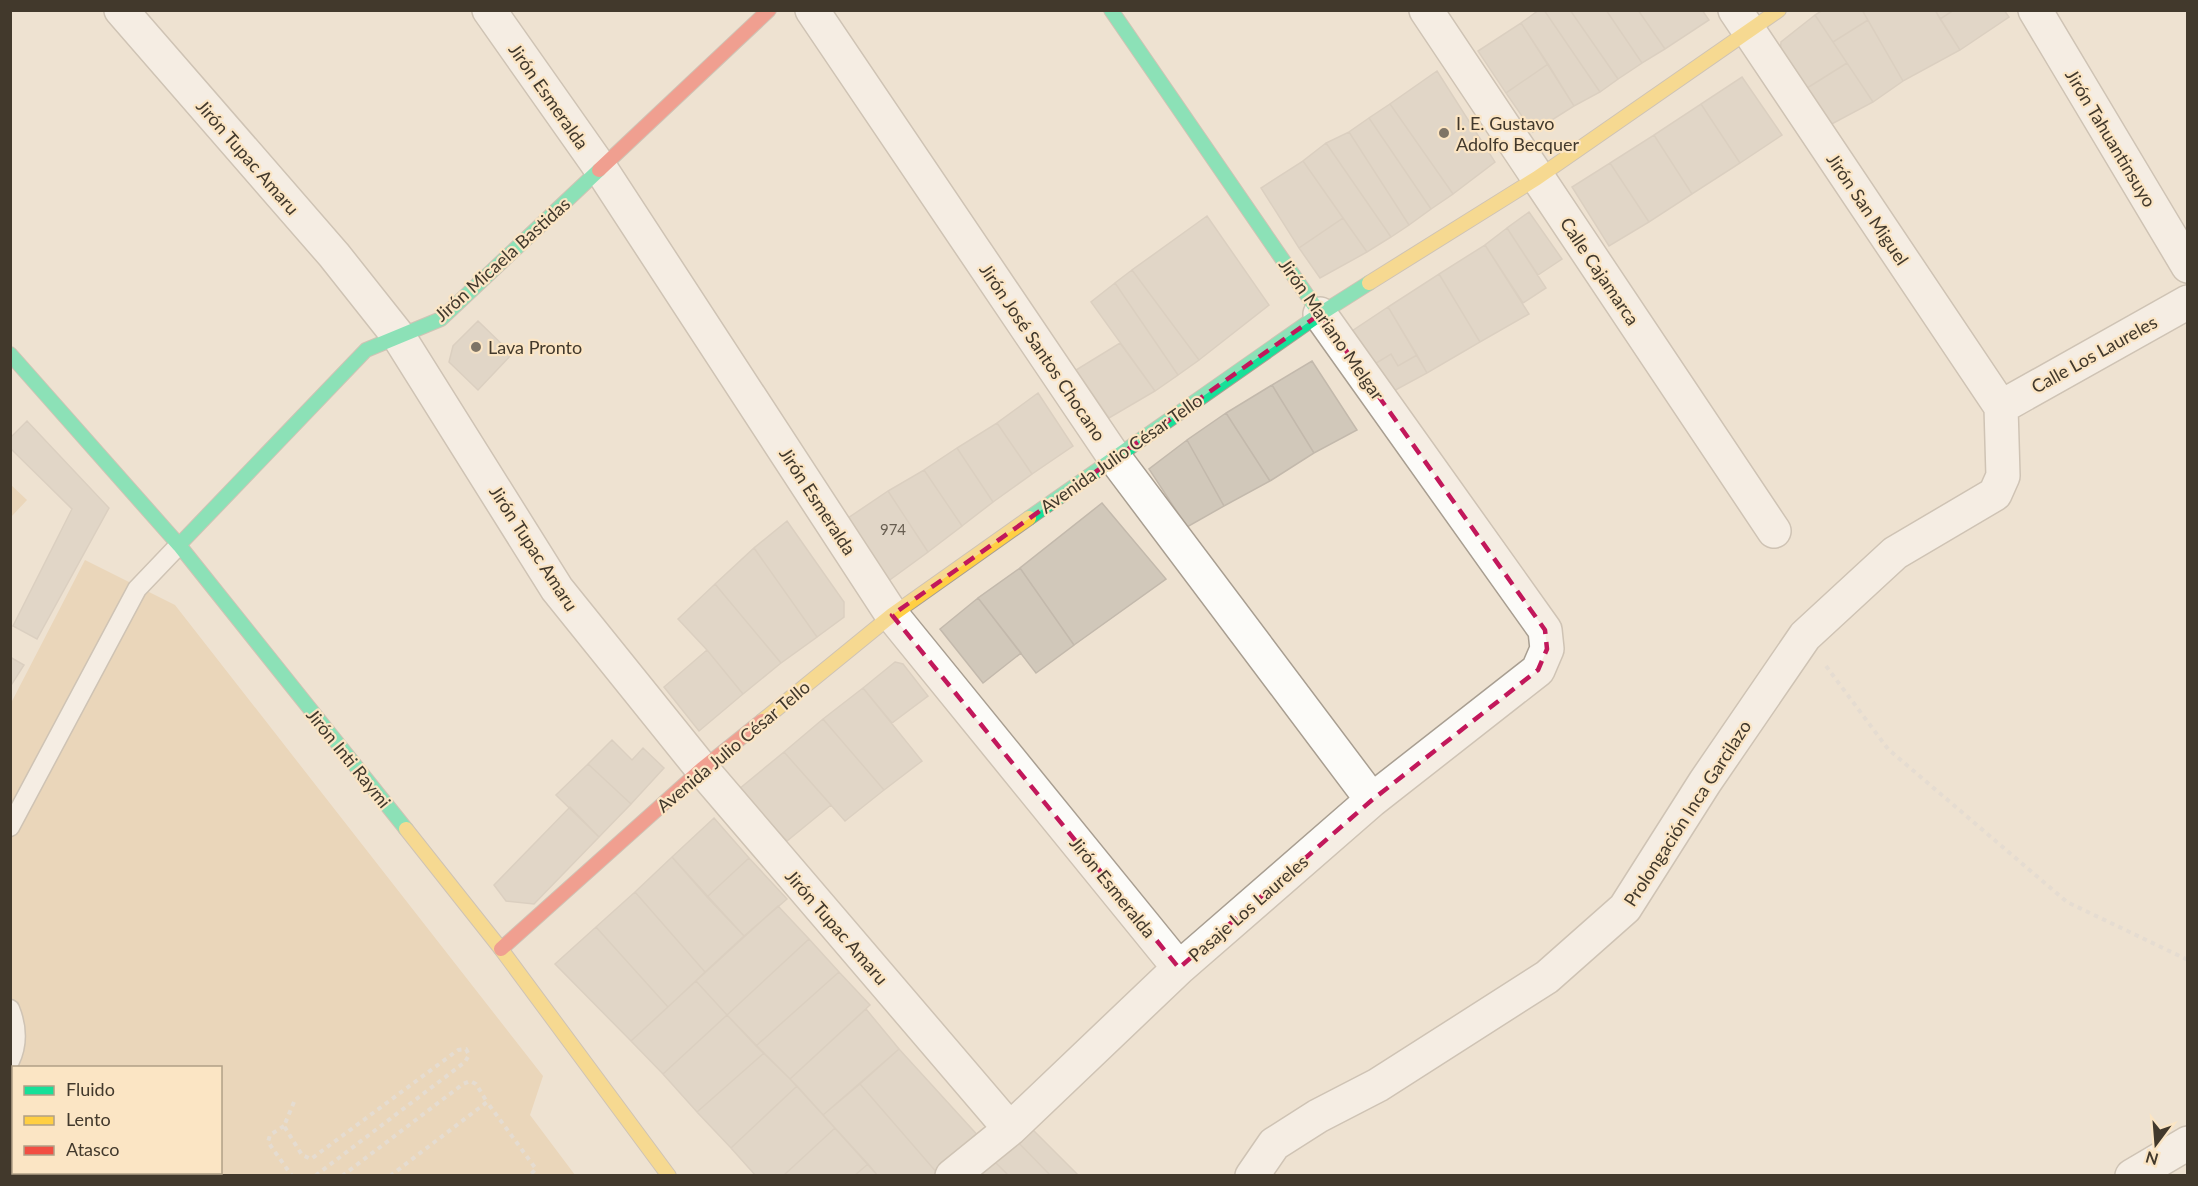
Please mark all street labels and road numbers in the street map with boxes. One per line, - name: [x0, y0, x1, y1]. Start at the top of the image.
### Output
- street label: Jirón Esmeralda: [504, 39, 594, 153]
- street label: Jirón Tahuantinsuyo: [2061, 65, 2161, 211]
- street label: Jirón Tupac Amaru: [192, 95, 304, 219]
- street label: Jirón San Miguel: [1823, 149, 1913, 269]
- street label: Jirón Micaela Bastidas: [430, 192, 574, 326]
- street label: Calle Cajamarca: [1556, 213, 1644, 329]
- street label: Jirón Mariano Melgar: [1275, 254, 1389, 404]
- street label: Jirón José Santos Chocano: [975, 259, 1111, 445]
- street label: Calle Los Laureles: [2027, 310, 2161, 398]
- street label: Avenida Julio César Tello: [1036, 389, 1206, 517]
- street label: Jirón Esmeralda: [775, 443, 861, 559]
- street label: Jirón Tupac Amaru: [485, 481, 583, 615]
- street label: Avenida Julio César Tello: [652, 675, 814, 817]
- street label: Jirón Inti Raymi: [302, 704, 396, 812]
- street label: Prolongación Inca Garcilazo: [1619, 716, 1755, 910]
- street label: Jirón Esmeralda: [1065, 832, 1161, 942]
- street label: Pasaje Los Laureles: [1184, 850, 1312, 966]
- street label: Jirón Tupac Amaru: [781, 865, 893, 989]

